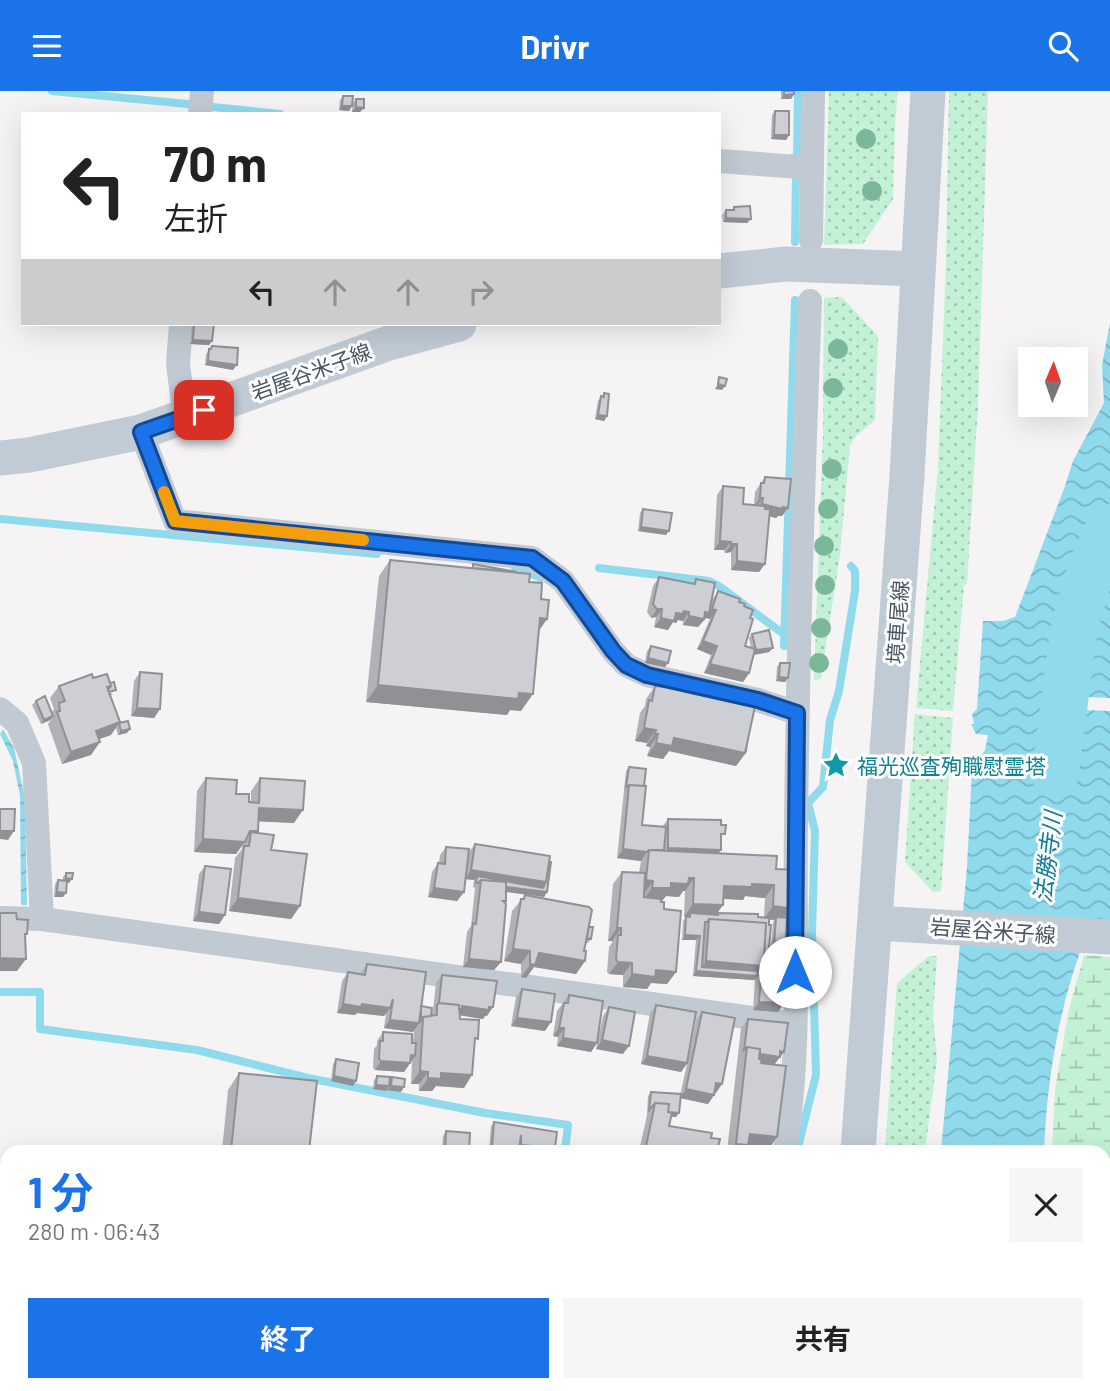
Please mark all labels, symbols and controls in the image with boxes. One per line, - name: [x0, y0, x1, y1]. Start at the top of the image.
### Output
- icon: menu: [28, 27, 66, 65]
- text: Drivr: [520, 27, 590, 65]
- icon: search: [1044, 27, 1082, 65]
- text: 70 m: [164, 133, 267, 192]
- icon: left: [49, 140, 140, 231]
- text: 左折: [164, 198, 228, 236]
- icon: left: [243, 273, 281, 311]
- icon: ahead: [316, 273, 354, 311]
- icon: ahead: [389, 273, 427, 311]
- icon: right: [462, 273, 500, 311]
- street label: 岩屋谷米子線: [248, 338, 374, 404]
- north arrow: [1018, 347, 1088, 417]
- map controls: [1018, 347, 1088, 417]
- pin: [174, 380, 234, 440]
- icon: arrive: [185, 391, 223, 429]
- street label: 境車尾線: [882, 579, 912, 665]
- place icon: 福光巡査殉職慰霊塔: [821, 750, 851, 780]
- place label: 福光巡査殉職慰霊塔: [857, 753, 1046, 778]
- water label: 法勝寺川: [1027, 807, 1067, 904]
- street label: 岩屋谷米子線: [929, 913, 1057, 947]
- position arrow: [758, 935, 832, 1009]
- text: 1 分: [28, 1166, 93, 1216]
- button: close: [1009, 1168, 1083, 1242]
- text: 280 m · 06:43: [28, 1217, 160, 1245]
- button: 終了: [28, 1298, 549, 1378]
- button: 共有: [563, 1298, 1083, 1378]

